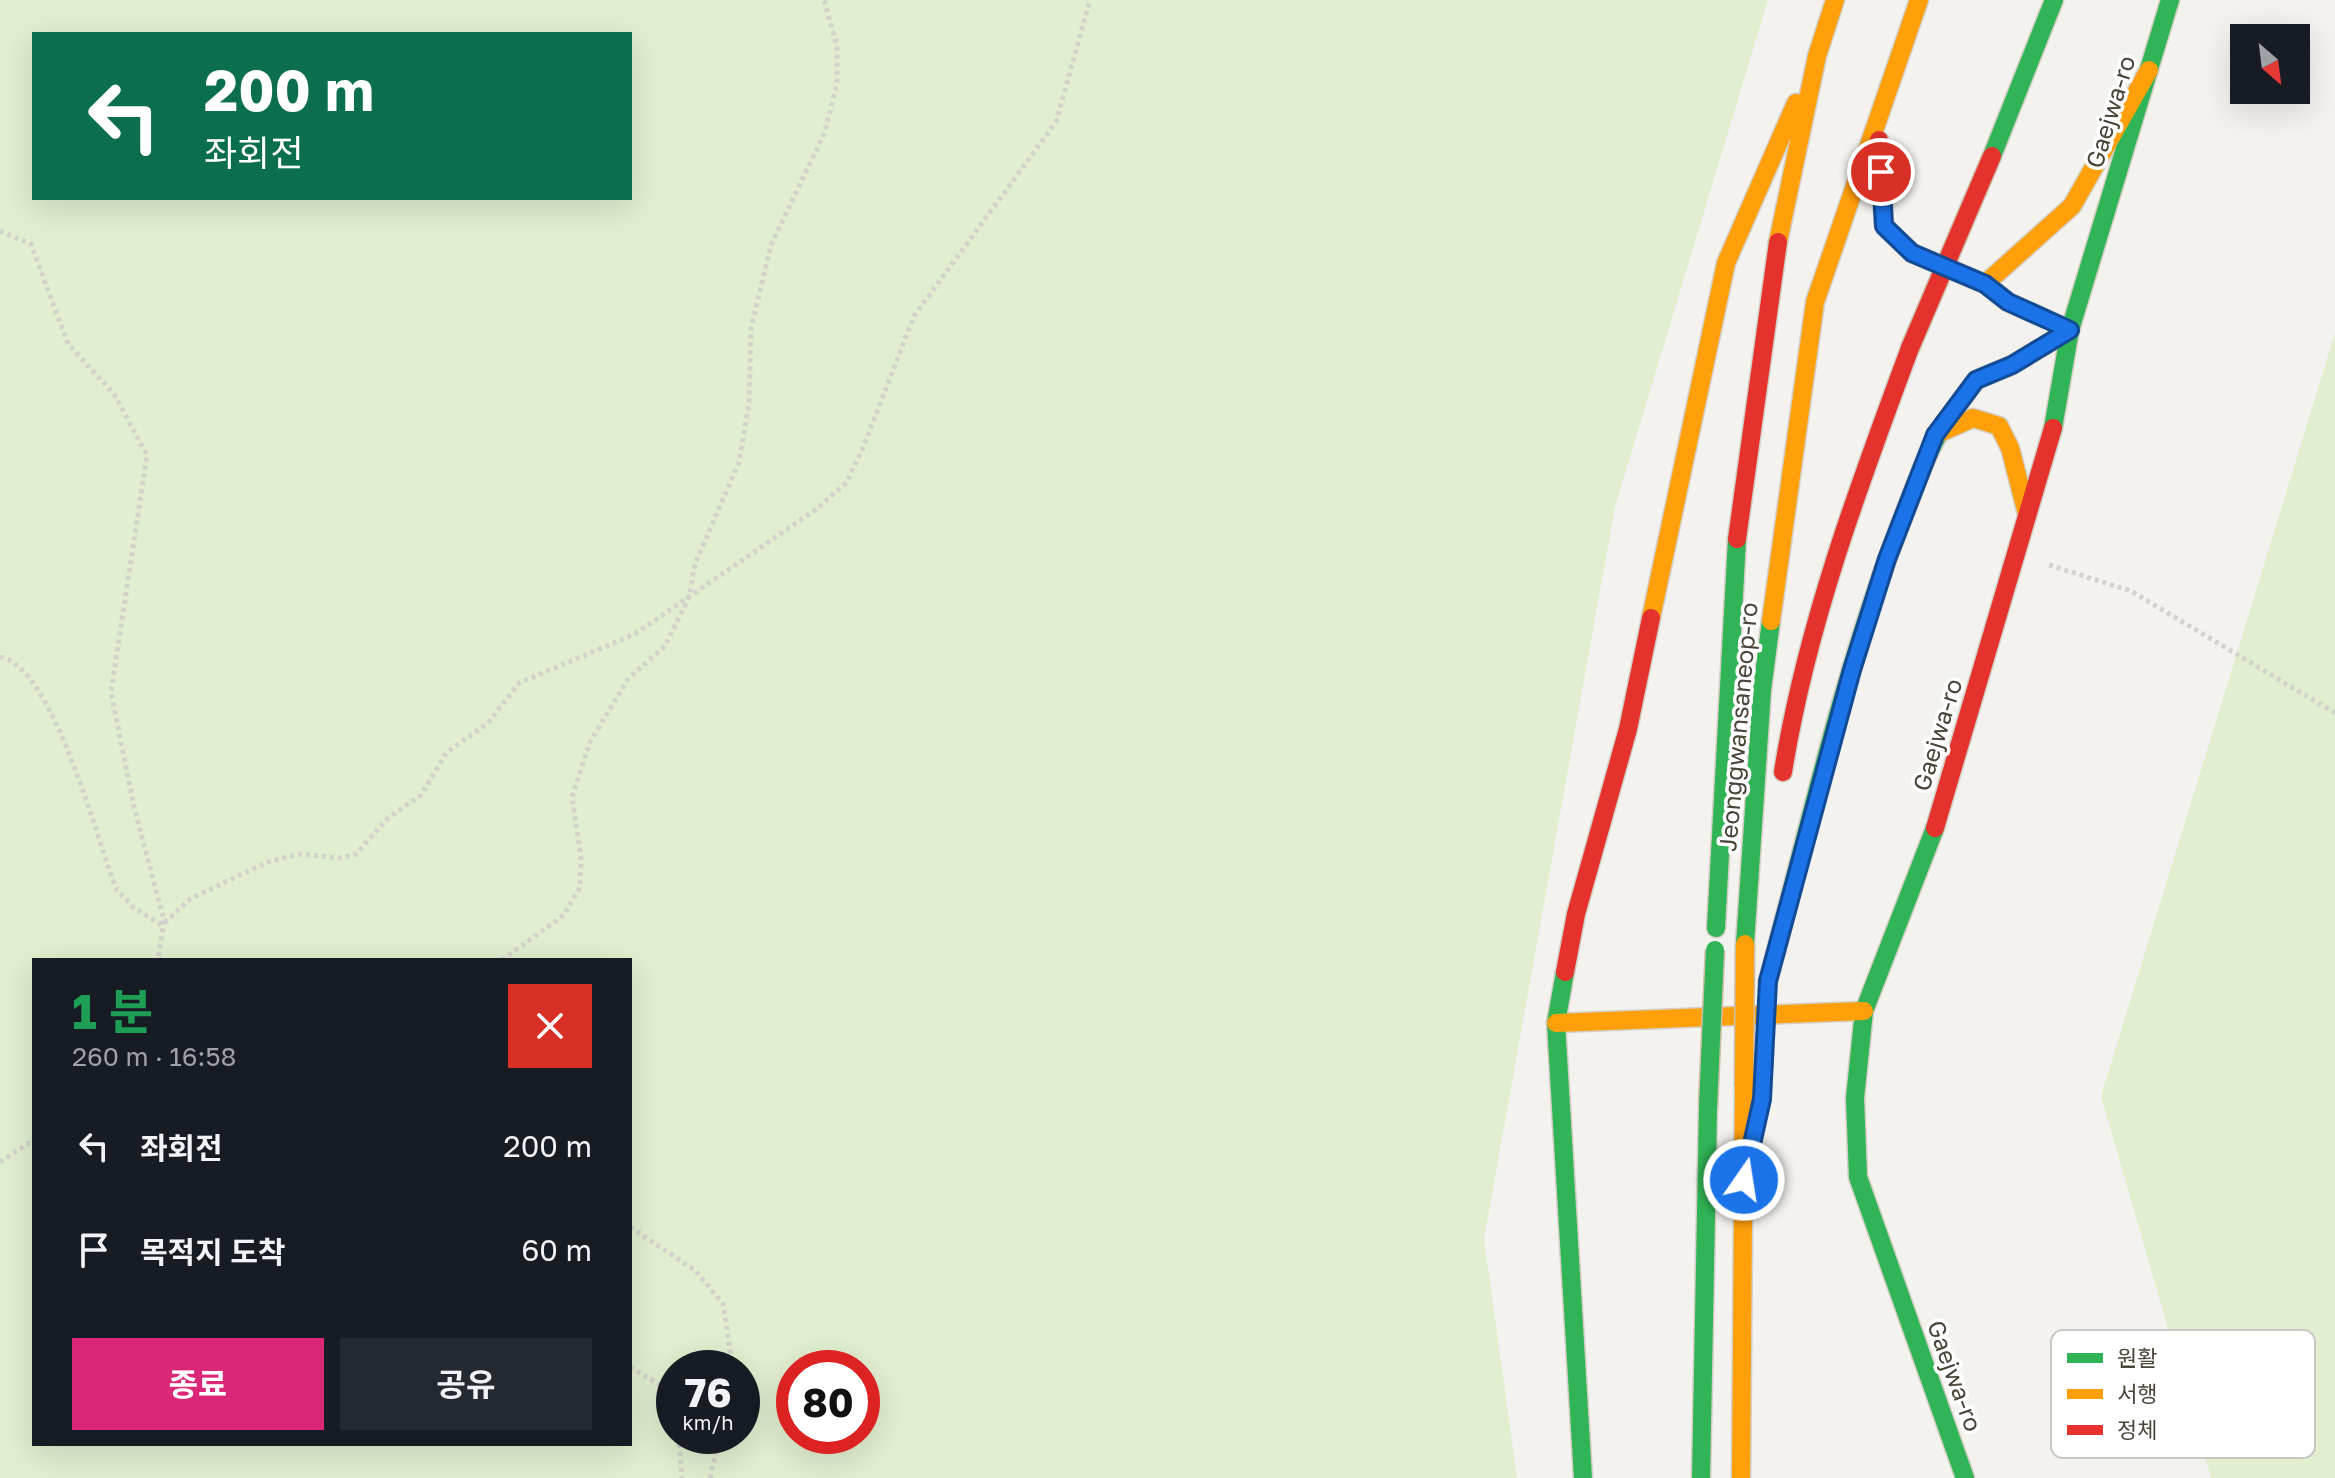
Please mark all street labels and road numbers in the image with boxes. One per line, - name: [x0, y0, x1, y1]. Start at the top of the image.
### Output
- street label: Gaejwa-ro: [2079, 52, 2140, 171]
- street label: Jeonggwansaneop-ro: [1712, 601, 1763, 853]
- street label: Gaejwa-ro: [1906, 675, 1967, 794]
- street label: Gaejwa-ro: [1922, 1316, 1989, 1435]

